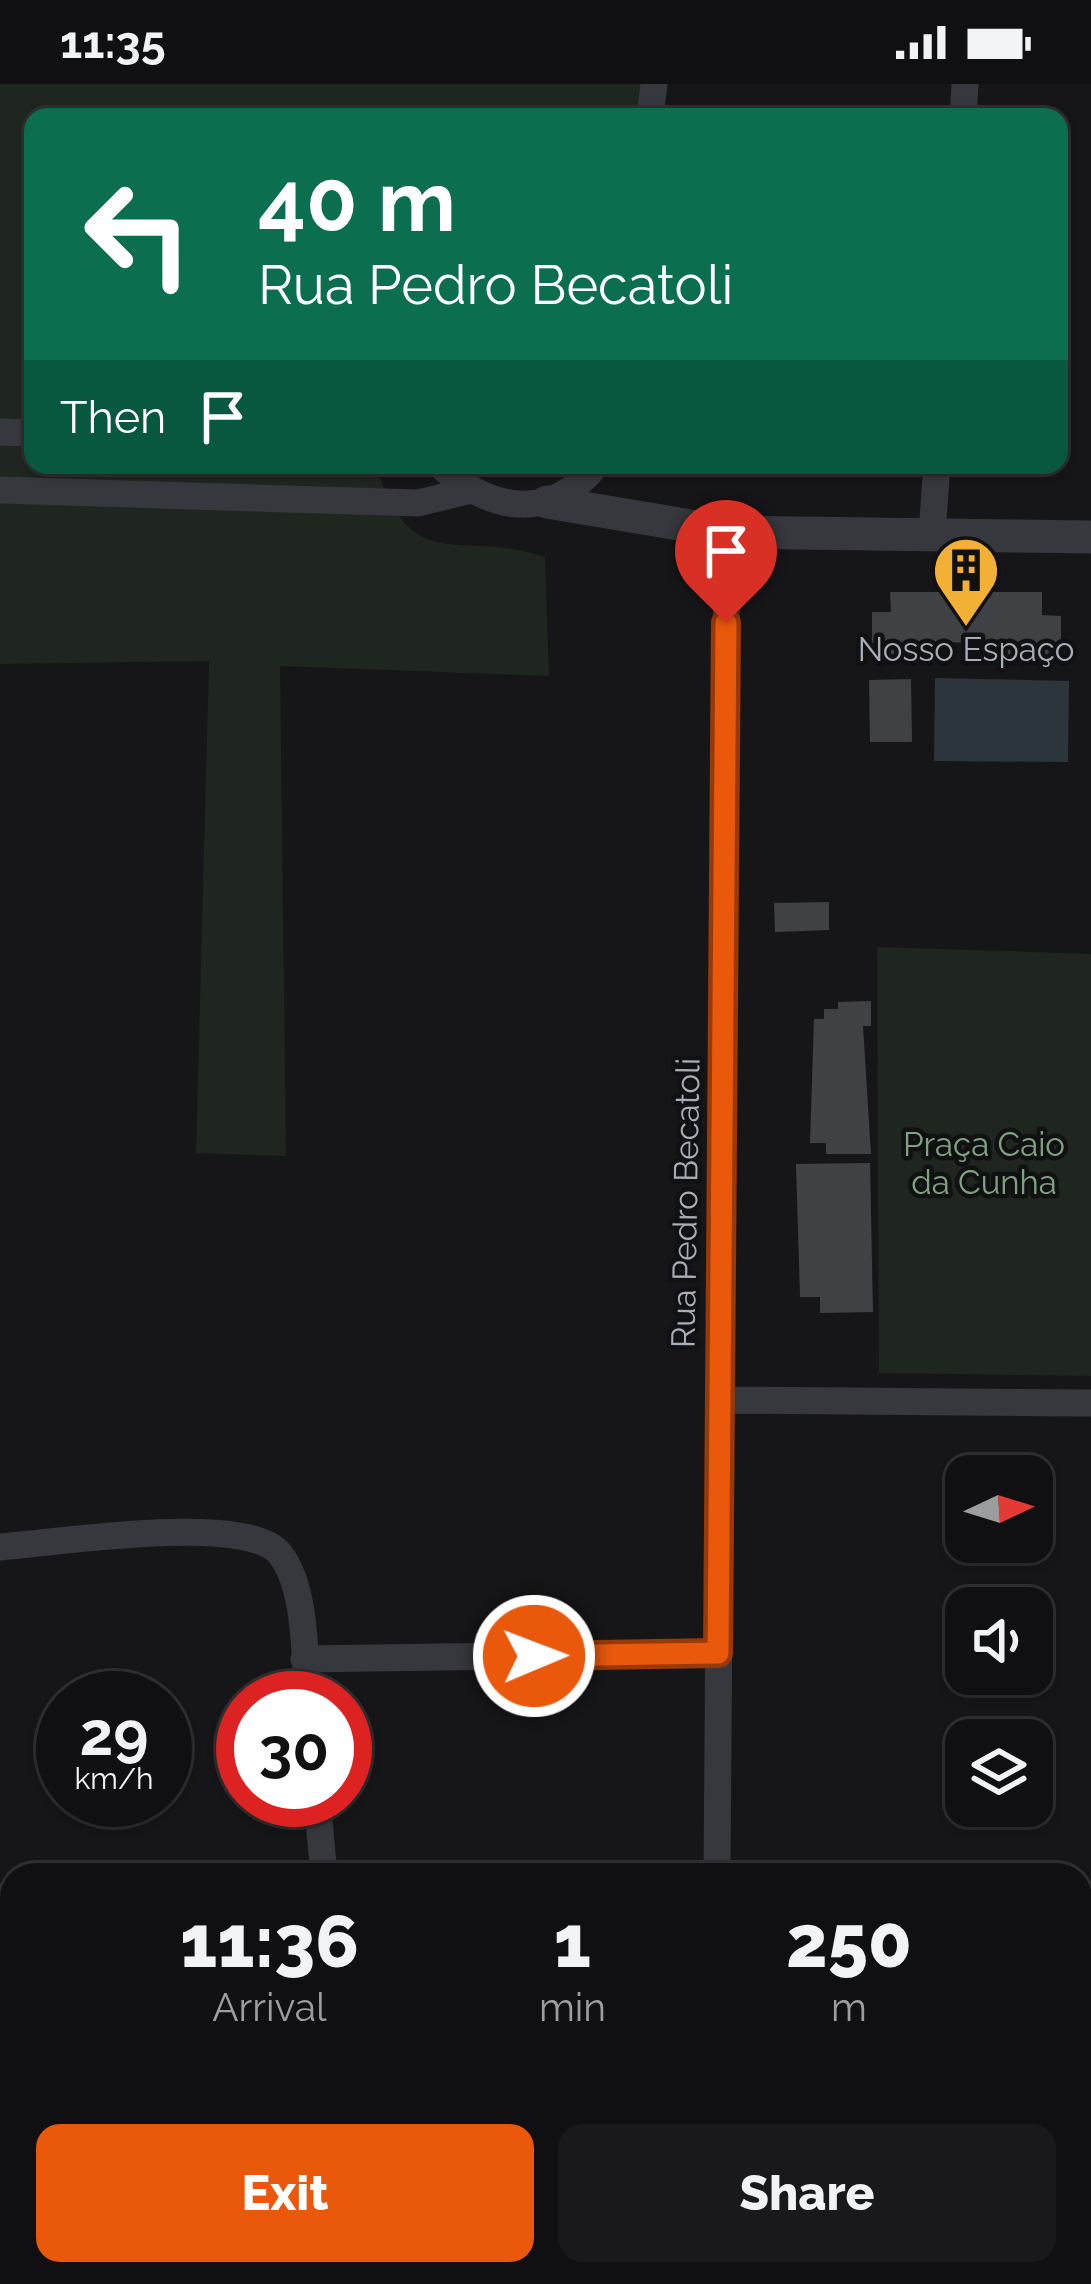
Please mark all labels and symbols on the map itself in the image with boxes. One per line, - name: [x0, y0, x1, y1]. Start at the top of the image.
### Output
- pin: [675, 500, 777, 623]
- building icon: Nosso Espaço: [931, 535, 1001, 629]
- place label: Nosso Espaço: [858, 630, 1074, 669]
- street label: Rua Pedro Becatoli: [663, 1057, 708, 1349]
- park label: Praça Caio da Cunha: [903, 1125, 1065, 1202]
- north arrow: [945, 1455, 1053, 1563]
- position arrow: [471, 1593, 597, 1719]
- speed limit sign: 30: [216, 1671, 372, 1827]

